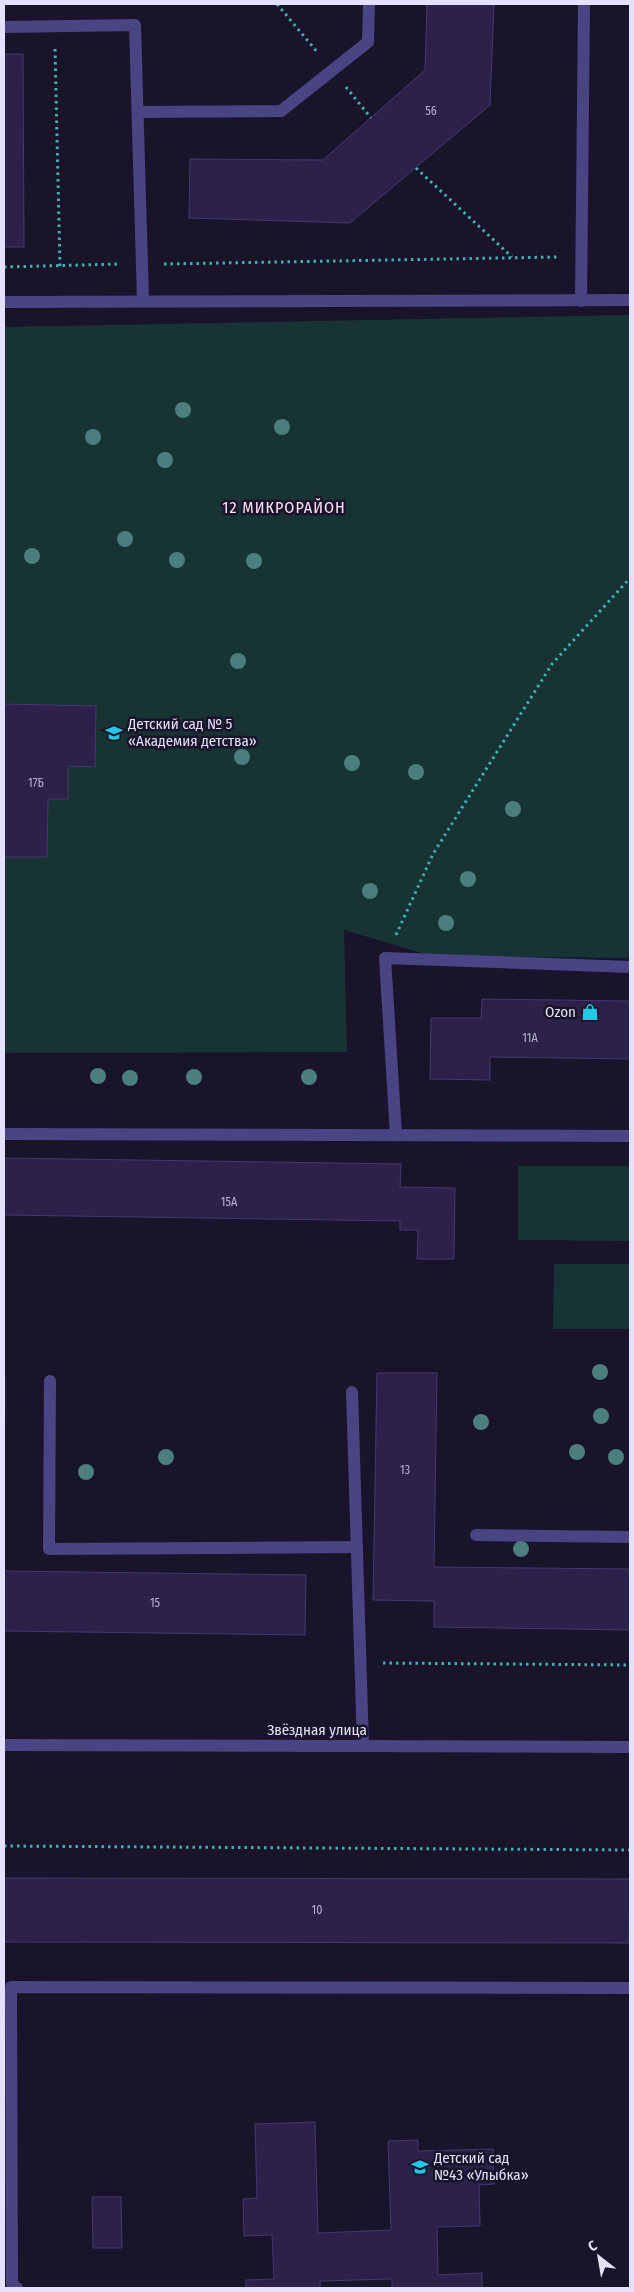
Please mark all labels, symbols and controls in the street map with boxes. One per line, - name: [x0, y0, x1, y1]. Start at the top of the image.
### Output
- house number: 56: [425, 104, 437, 118]
- district label: 12 МИКРОРАЙОН: [222, 498, 346, 517]
- place label: Детский сад № 5 «Академия детства»: [127, 715, 257, 750]
- school or university icon: Детский сад № 5 «Академия детства»: [104, 723, 124, 743]
- house number: 17Б: [28, 776, 44, 790]
- shop icon: Ozon: [580, 1002, 600, 1022]
- place label: Ozon: [545, 1003, 576, 1021]
- house number: 11А: [522, 1031, 538, 1045]
- house number: 15А: [221, 1195, 238, 1209]
- house number: 13: [400, 1463, 410, 1477]
- house number: 15: [150, 1596, 161, 1610]
- street label: Звёздная улица: [267, 1721, 367, 1739]
- house number: 10: [312, 1903, 322, 1917]
- place label: Детский сад №43 «Улыбка»: [433, 2149, 529, 2184]
- school or university icon: Детский сад №43 «Улыбка»: [410, 2157, 430, 2177]
- north arrow: [574, 2232, 624, 2282]
- text: С: [585, 2237, 601, 2255]

